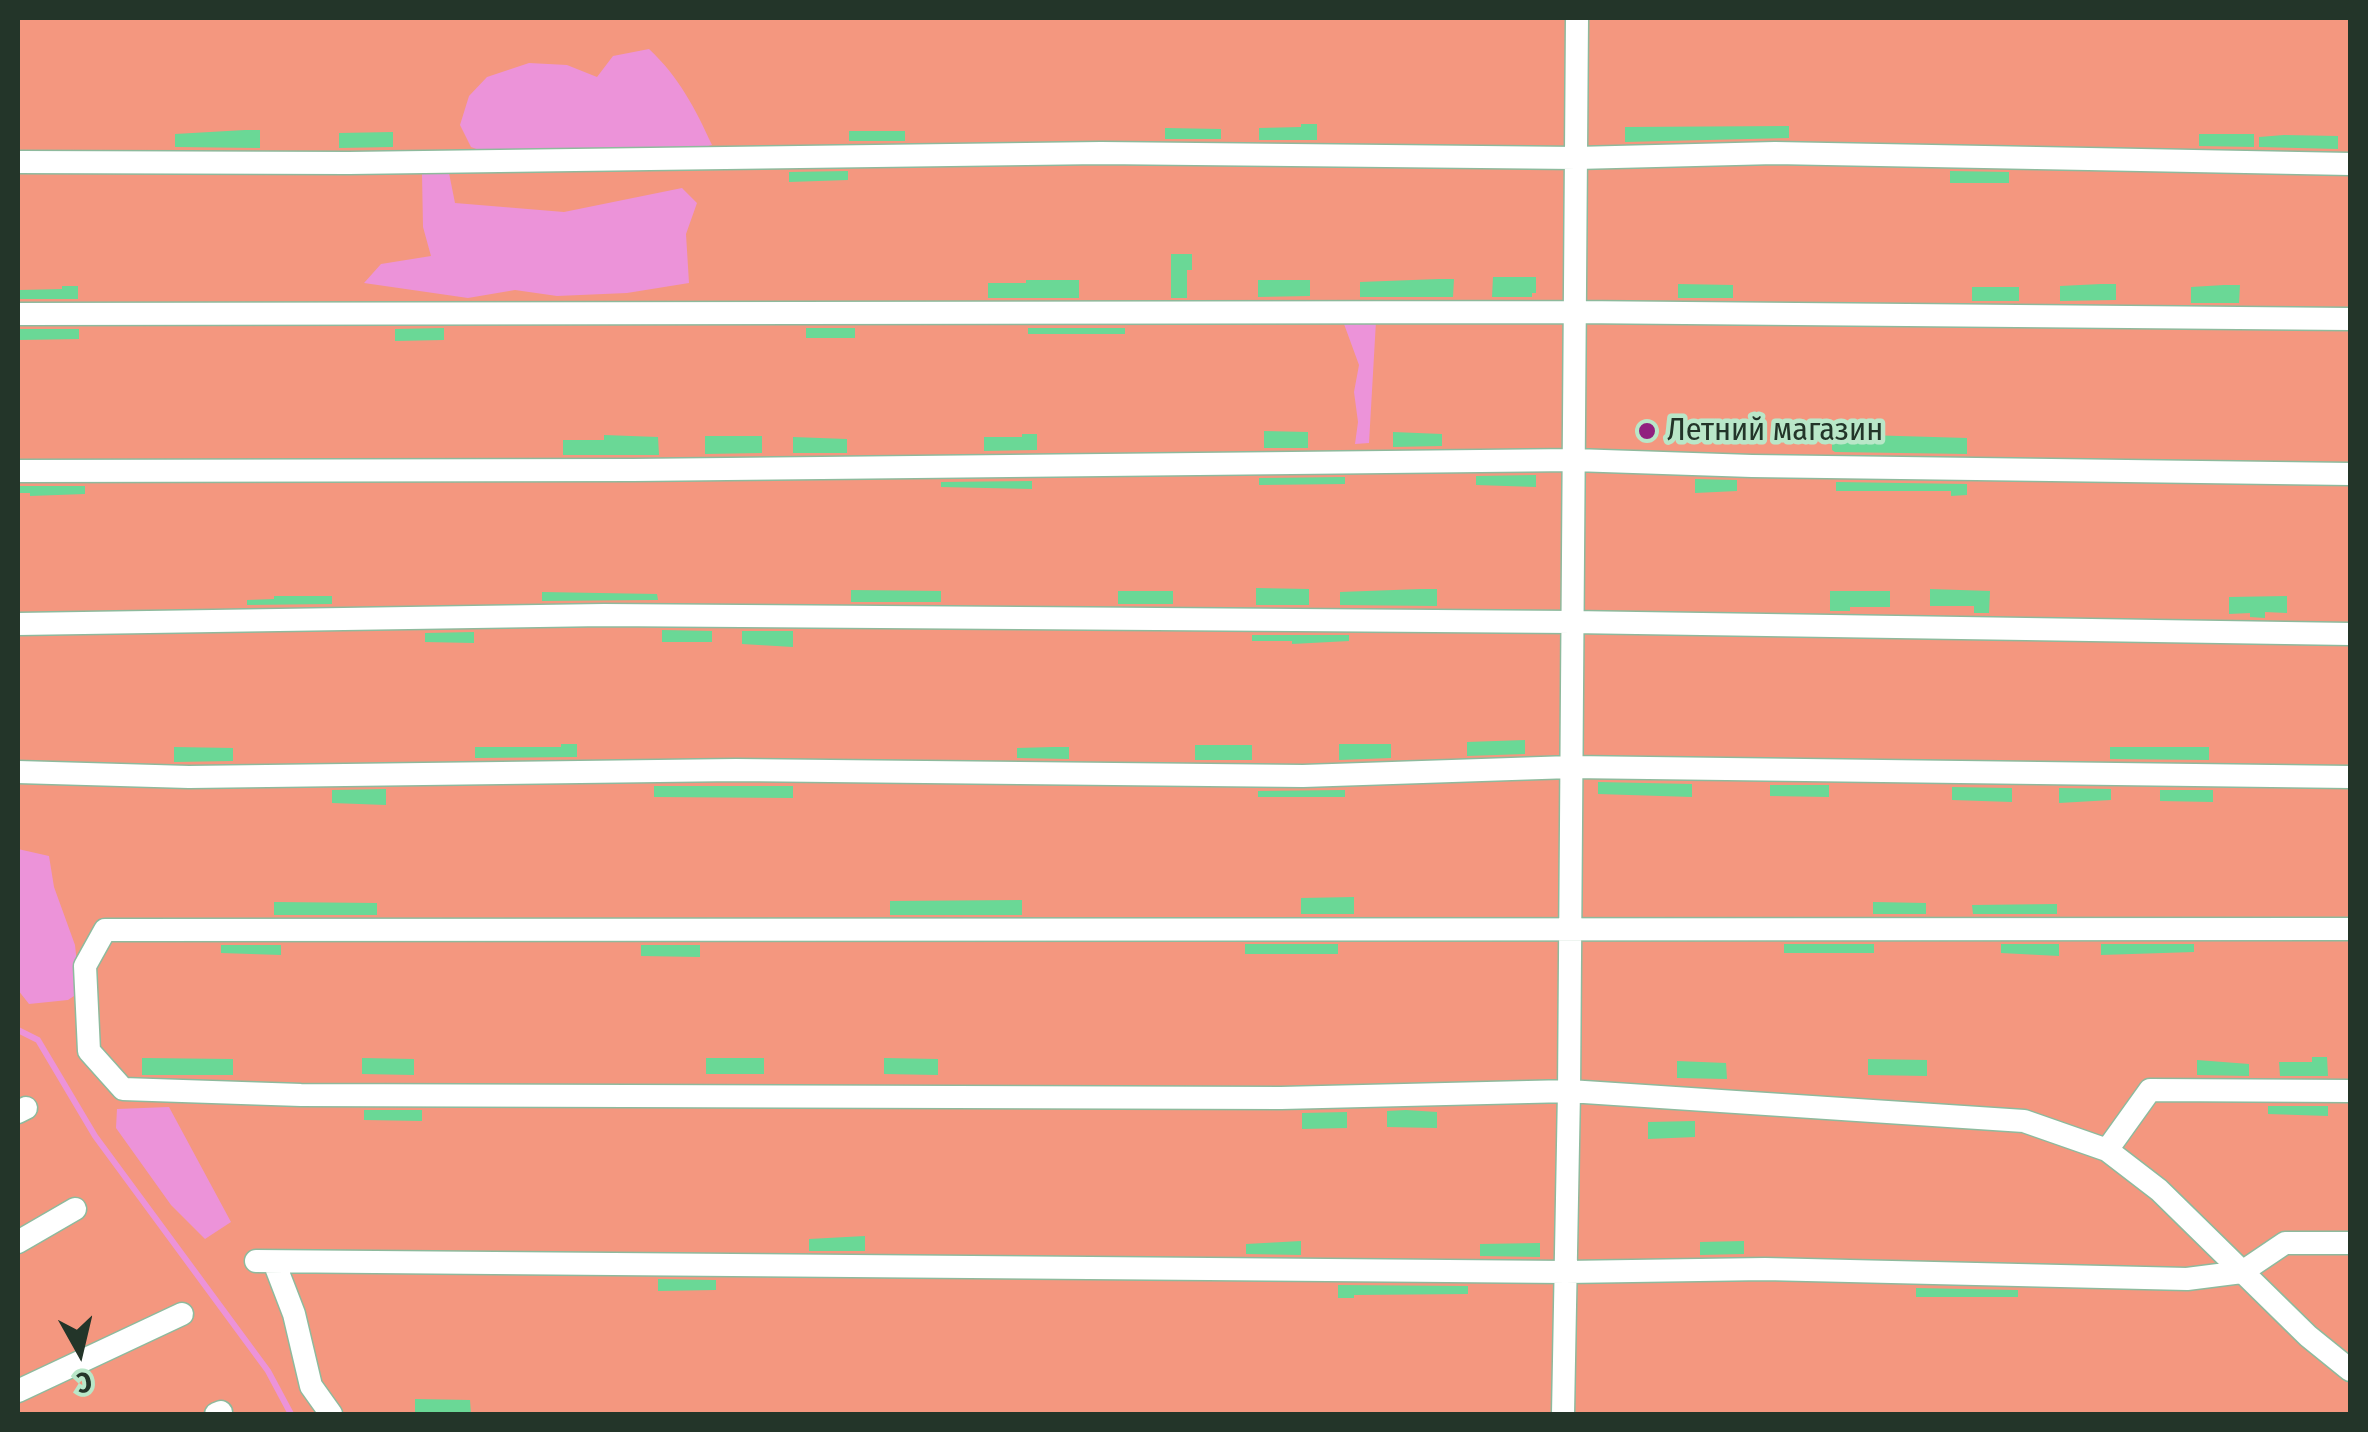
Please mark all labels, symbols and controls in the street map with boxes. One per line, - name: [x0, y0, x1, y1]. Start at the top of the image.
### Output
- place label: Летний магазин: [1667, 412, 1883, 450]
- marker: Летний магазин: [1636, 420, 1658, 442]
- north arrow: [30, 1302, 130, 1402]
- text: С: [75, 1365, 94, 1400]

